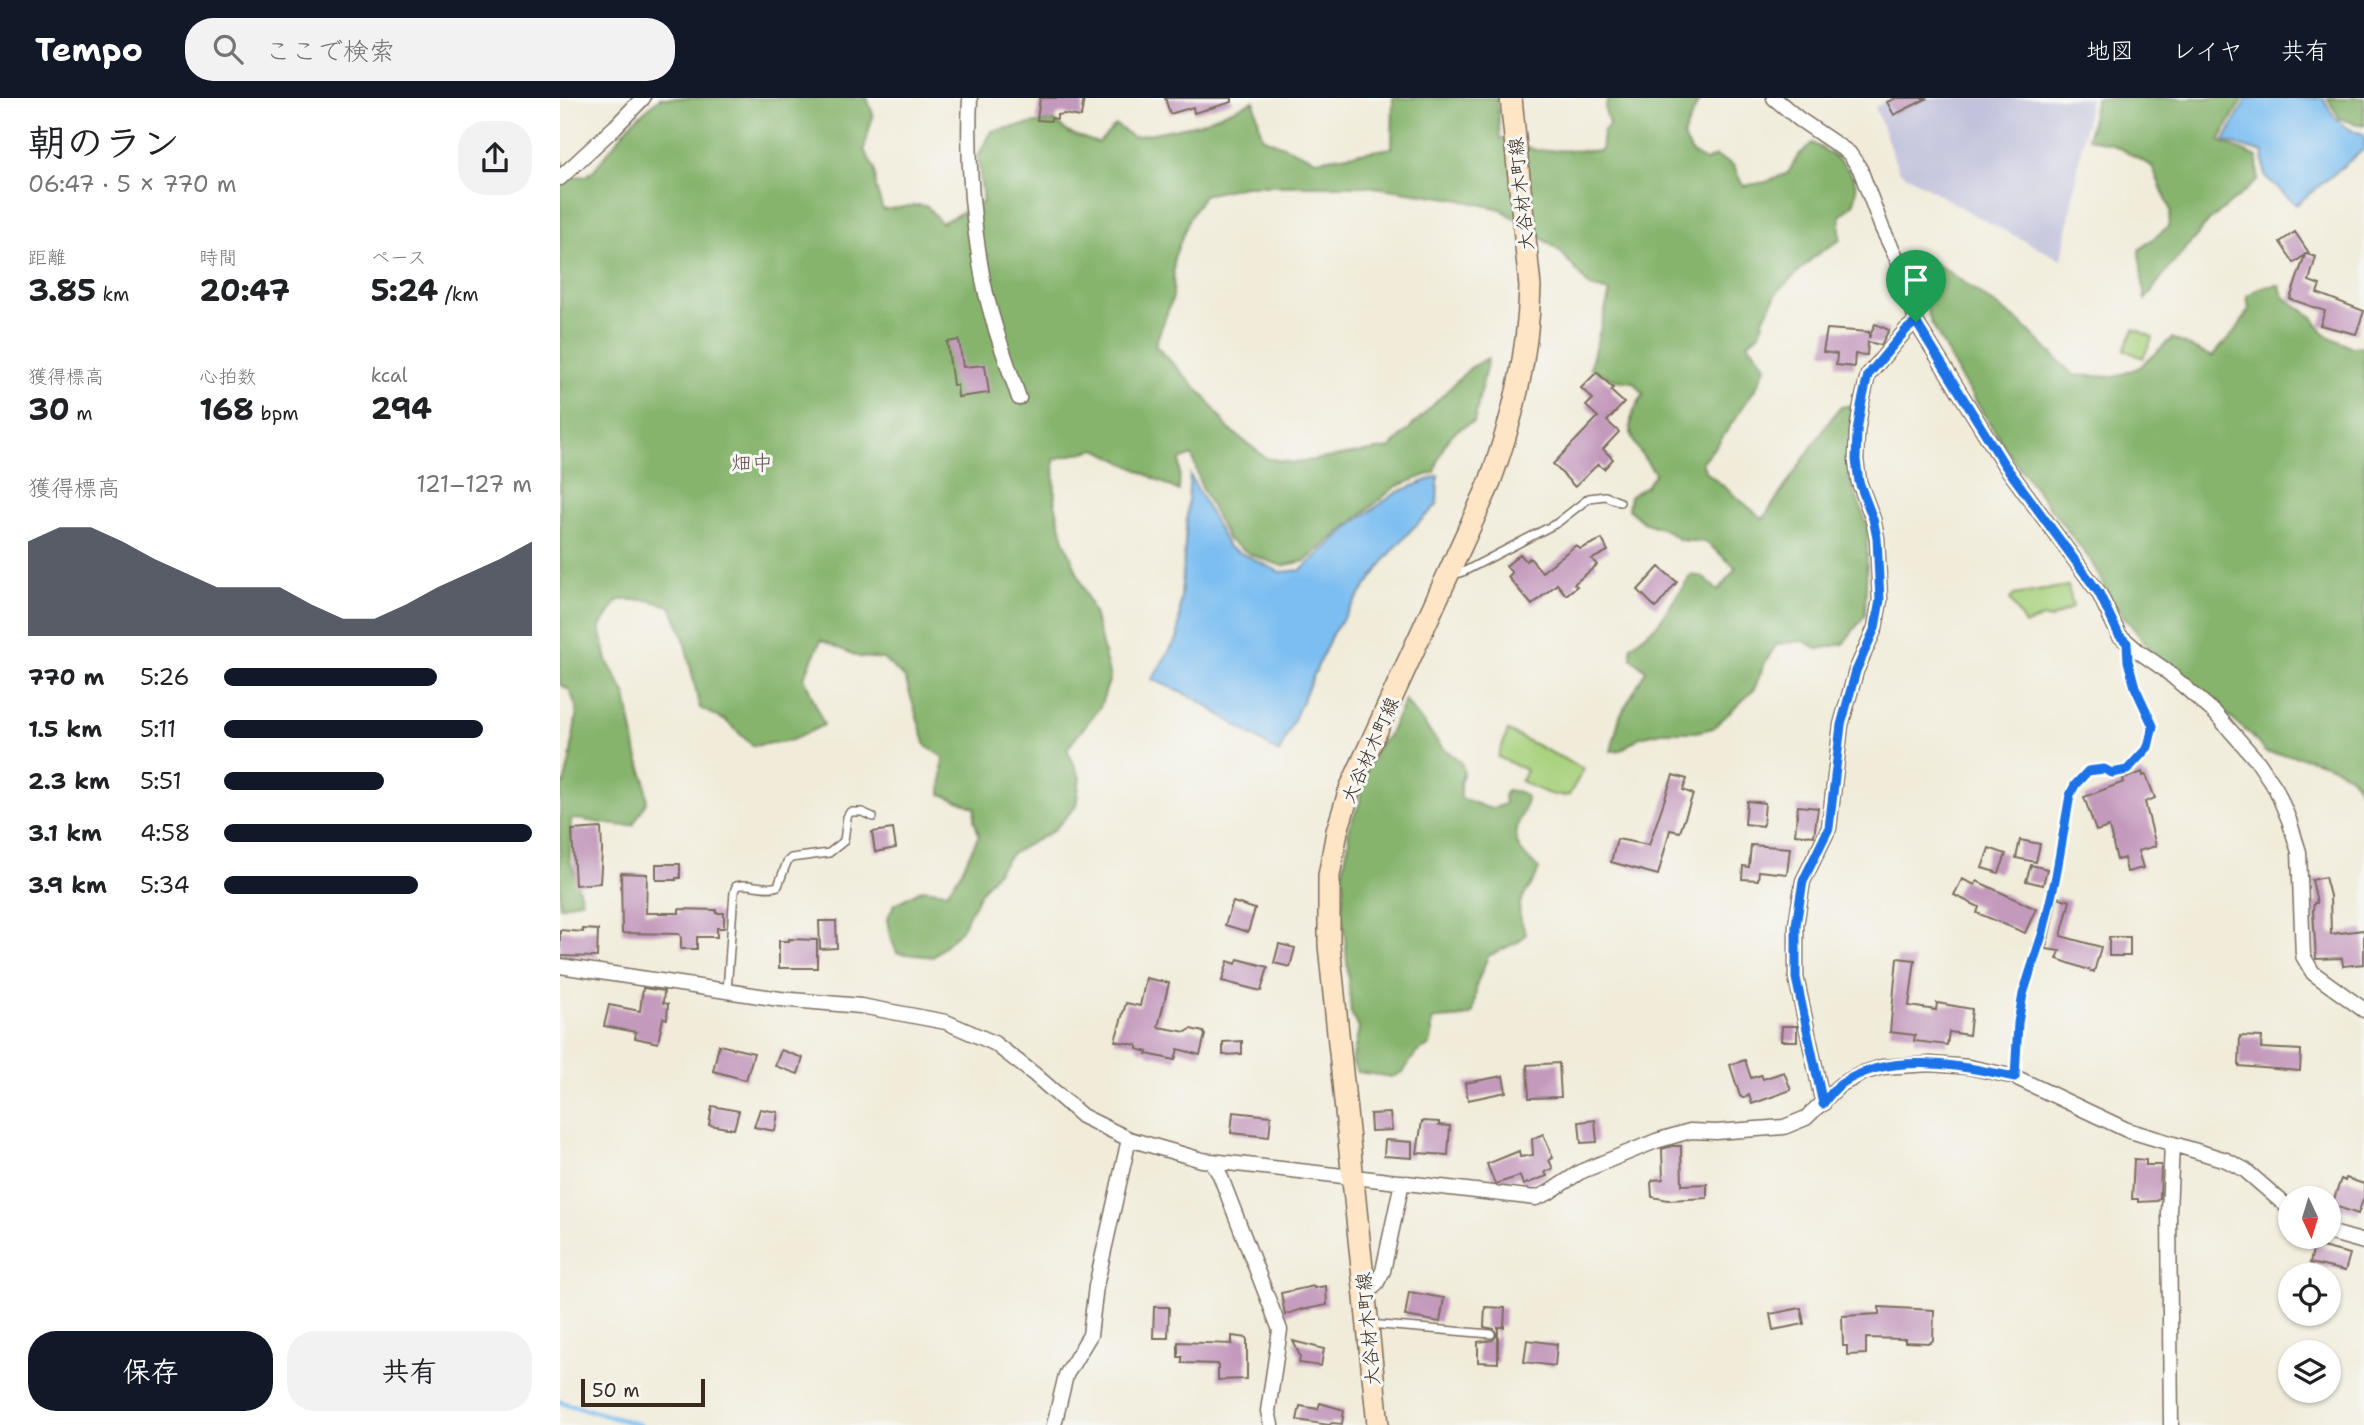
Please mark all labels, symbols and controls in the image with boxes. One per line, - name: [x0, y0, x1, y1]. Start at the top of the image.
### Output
- search box: [185, 18, 675, 81]
- text: Tempo: [35, 27, 143, 72]
- icon: search: [209, 30, 247, 68]
- text: ここで検索: [265, 33, 395, 68]
- text: 地図: [2086, 35, 2134, 67]
- text: レイヤ: [2172, 35, 2243, 67]
- text: 共有: [2281, 35, 2329, 67]
- text: 朝のラン: [28, 117, 180, 168]
- button: share: [458, 121, 532, 195]
- street label: 大谷材木町線: [1503, 136, 1539, 252]
- text: 06:47 · 5 × 770 m: [28, 169, 237, 199]
- text: 距離: [28, 245, 66, 270]
- text: 時間: [199, 245, 237, 270]
- text: ペース: [371, 245, 427, 270]
- pin: [1886, 250, 1946, 322]
- icon: arrive: [1897, 261, 1935, 299]
- text: 3.85: [28, 270, 96, 311]
- text: 20:47: [199, 270, 290, 311]
- text: 5:24: [371, 270, 438, 311]
- text: km: [96, 282, 129, 307]
- text: /km: [438, 282, 479, 307]
- text: kcal: [371, 363, 408, 388]
- text: 獲得標高: [28, 364, 104, 389]
- text: 心拍数: [199, 364, 256, 389]
- text: 294: [371, 388, 432, 429]
- text: 30: [28, 389, 70, 430]
- text: 168: [199, 389, 254, 430]
- text: m: [70, 401, 93, 426]
- text: bpm: [254, 401, 299, 426]
- district label: 畑中: [731, 449, 773, 477]
- text: 121–127 m: [416, 469, 532, 499]
- text: 獲得標高: [28, 473, 120, 503]
- text: 770 m: [28, 662, 104, 692]
- text: 5:26: [140, 662, 190, 692]
- street label: 大谷材木町線: [1335, 693, 1405, 807]
- text: 1.5 km: [28, 714, 102, 744]
- text: 5:11: [140, 714, 176, 744]
- text: 2.3 km: [28, 766, 110, 796]
- text: 5:51: [140, 766, 182, 796]
- text: 3.1 km: [28, 818, 102, 848]
- text: 4:58: [140, 818, 191, 848]
- text: 3.9 km: [28, 870, 107, 900]
- text: 5:34: [140, 870, 190, 900]
- north arrow: [2278, 1186, 2342, 1250]
- map controls: [2278, 1186, 2341, 1403]
- button: locate: [2278, 1263, 2341, 1326]
- street label: 大谷材木町線: [1351, 1271, 1385, 1387]
- button: 保存: [28, 1331, 273, 1411]
- button: 共有: [287, 1331, 532, 1411]
- button: layers: [2278, 1340, 2341, 1403]
- scale bar: [581, 1376, 705, 1408]
- text: 50 m: [592, 1378, 640, 1403]

